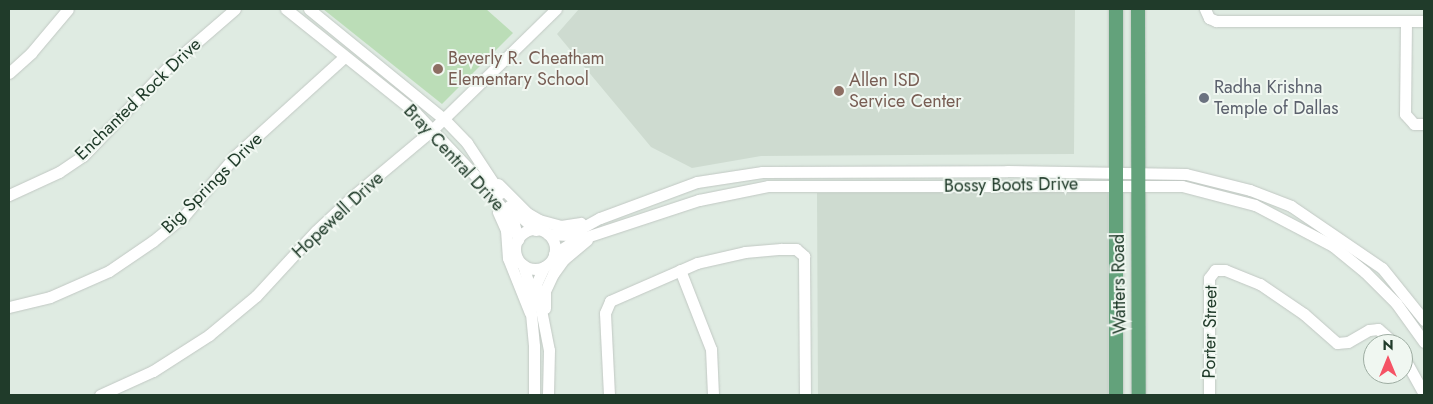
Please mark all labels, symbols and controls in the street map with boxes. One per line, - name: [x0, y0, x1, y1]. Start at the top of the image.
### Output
- street label: Enchanted Rock Drive: [71, 33, 205, 165]
- place label: Beverly R. Cheatham Elementary School: [448, 48, 605, 90]
- marker: Beverly R. Cheatham Elementary School: [432, 63, 444, 75]
- place label: Allen ISD Service Center: [849, 70, 962, 112]
- place label: Radha Krishna Temple of Dallas: [1214, 77, 1338, 120]
- marker: Allen ISD Service Center: [833, 85, 845, 97]
- marker: Radha Krishna Temple of Dallas: [1198, 92, 1210, 104]
- street label: Bray Central Drive: [399, 100, 509, 216]
- street label: Big Springs Drive: [157, 128, 267, 238]
- street label: Hopewell Drive: [288, 167, 388, 263]
- street label: Bossy Boots Drive: [944, 173, 1078, 197]
- street label: Watters Road: [1107, 234, 1131, 334]
- street label: Porter Street: [1198, 285, 1222, 379]
- north arrow: [1363, 334, 1413, 384]
- text: N: [1382, 335, 1394, 355]

